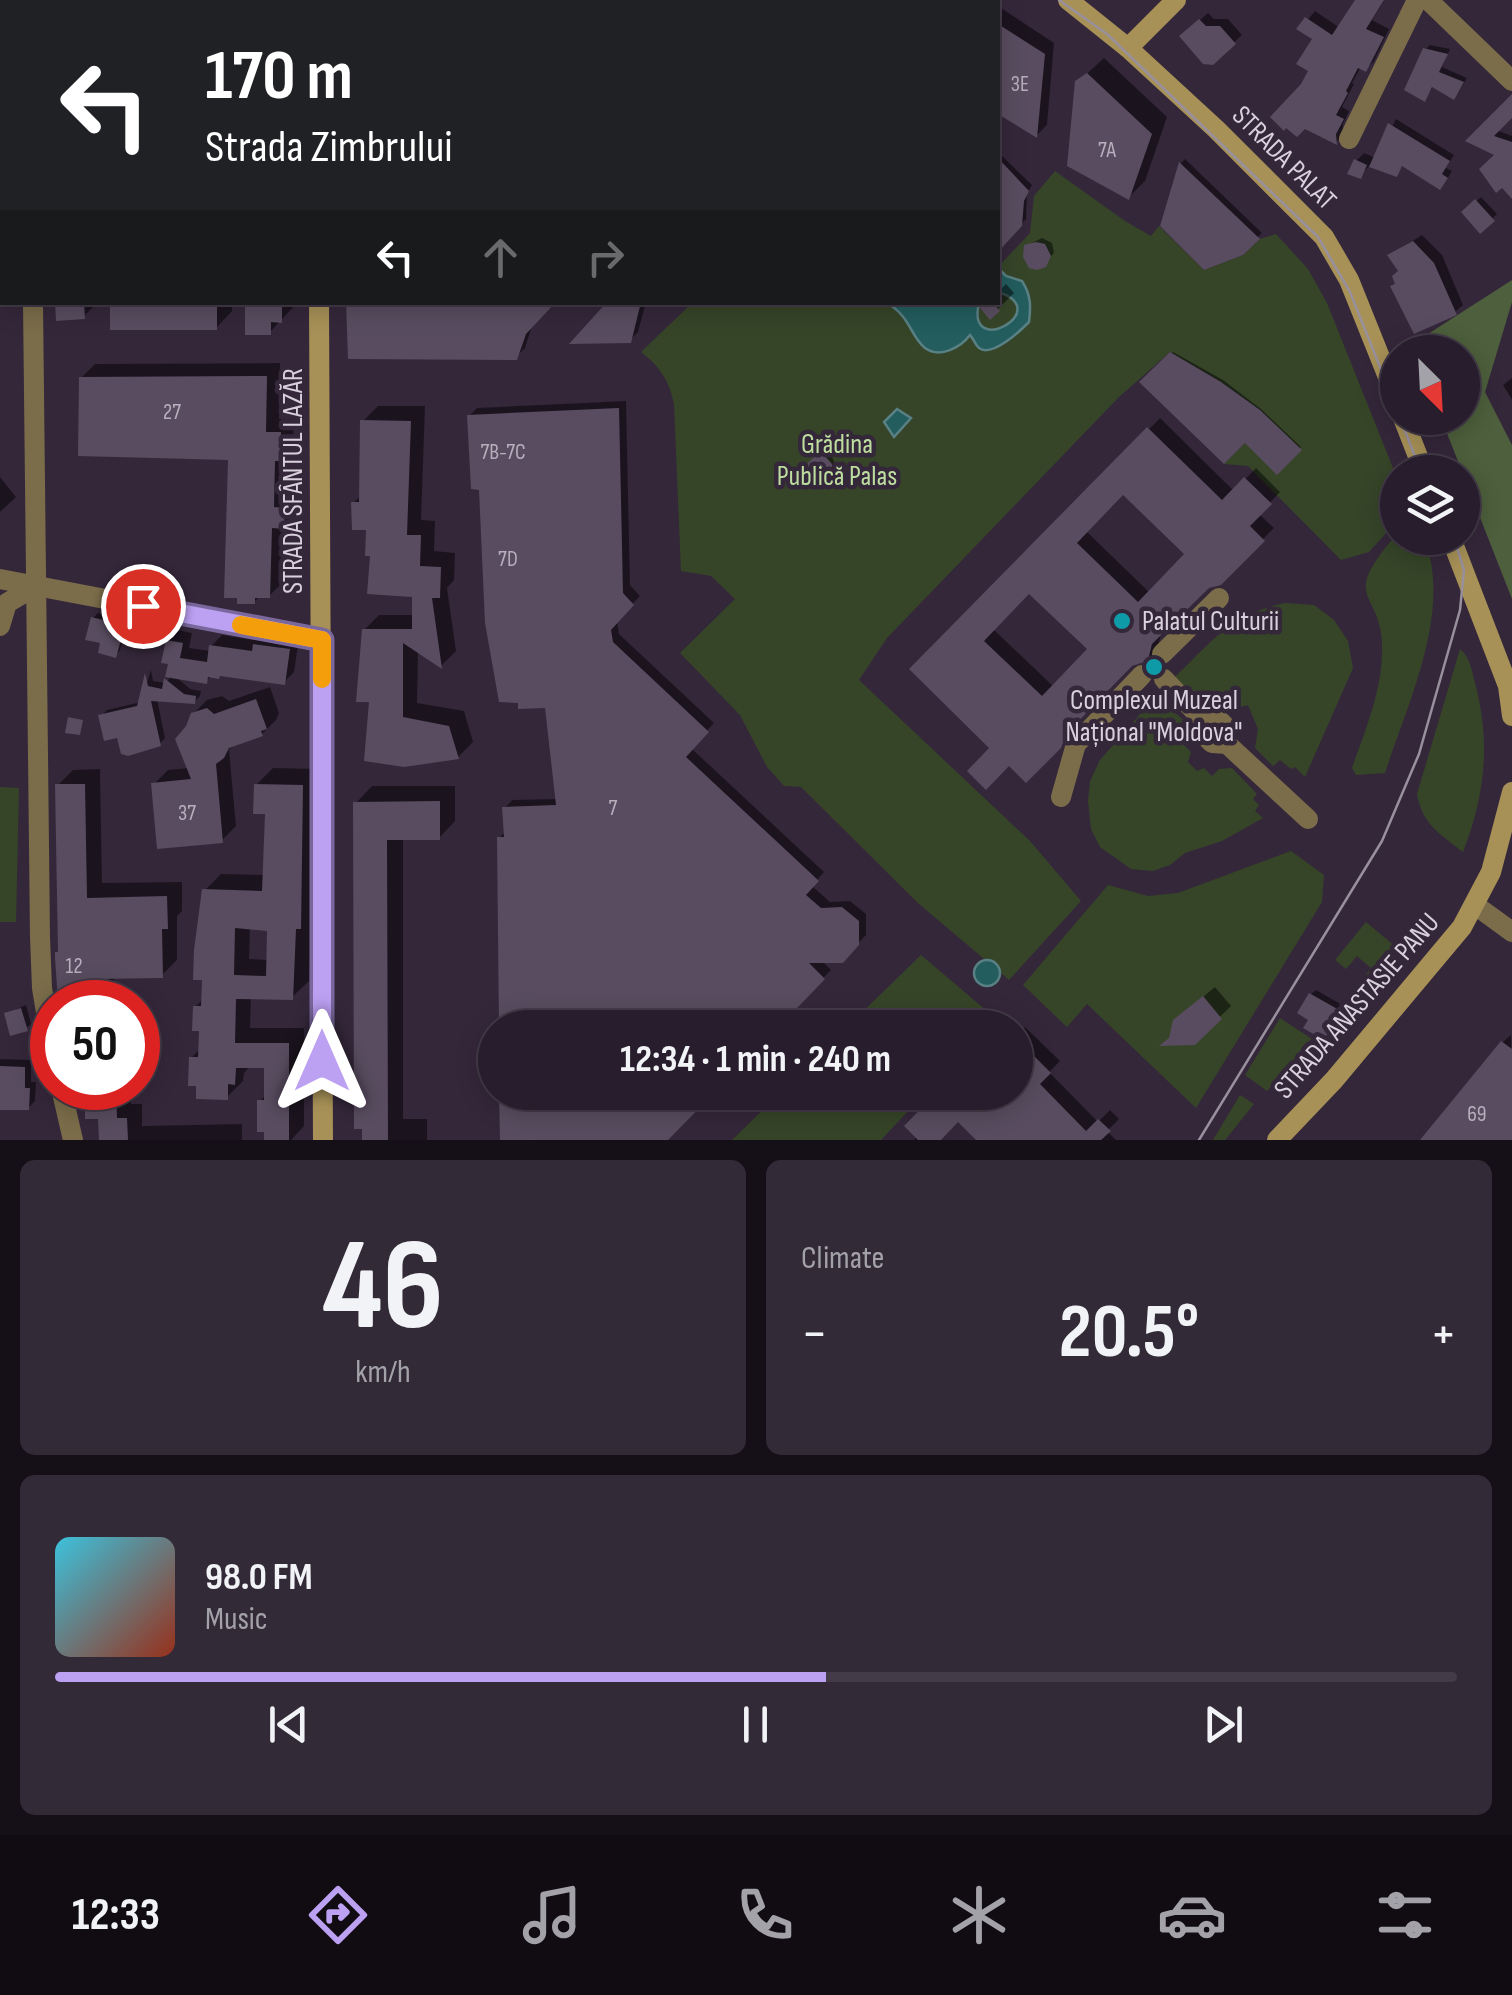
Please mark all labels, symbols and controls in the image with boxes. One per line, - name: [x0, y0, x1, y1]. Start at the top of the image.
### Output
- text: 170 m: [205, 35, 353, 119]
- icon: left: [40, 40, 170, 170]
- house number: 3E: [1011, 71, 1029, 98]
- street label: STRADA PALAT: [1225, 99, 1343, 217]
- text: Strada Zimbrului: [205, 120, 453, 175]
- house number: 7A: [1098, 137, 1117, 164]
- icon: left: [368, 230, 423, 285]
- icon: ahead: [473, 230, 528, 285]
- icon: right: [578, 230, 633, 285]
- north arrow: [1380, 335, 1480, 435]
- map controls: [1380, 335, 1480, 555]
- street label: STRADA SFÂNTUL LAZĂR: [277, 368, 310, 594]
- house number: 27: [163, 399, 181, 426]
- park label: Grădina Publică Palas: [777, 428, 897, 493]
- house number: 7B-7C: [480, 439, 526, 466]
- button: layers: [1380, 455, 1480, 555]
- house number: 7D: [498, 546, 518, 573]
- pin: [101, 564, 186, 649]
- icon: arrive: [116, 579, 171, 634]
- place label: Palatul Culturii: [1142, 605, 1279, 638]
- marker: Palatul Culturii: [1111, 610, 1133, 632]
- marker: Complexul Muzeal Național "Moldova": [1143, 656, 1165, 678]
- place label: Complexul Muzeal Național "Moldova": [1066, 684, 1242, 749]
- house number: 7: [609, 795, 618, 822]
- house number: 37: [178, 800, 196, 827]
- street label: STRADA ANASTASIE PANU: [1268, 907, 1446, 1105]
- house number: 12: [65, 953, 83, 980]
- speed limit sign: 50: [30, 980, 160, 1110]
- position arrow: [270, 1009, 374, 1113]
- text: 12:34 · 1 min · 240 m: [620, 1037, 891, 1082]
- house number: 69: [1467, 1101, 1487, 1128]
- text: 46: [322, 1210, 444, 1366]
- text: Climate: [801, 1239, 884, 1278]
- text: 20.5°: [1059, 1288, 1199, 1379]
- text: −: [801, 1301, 828, 1368]
- text: +: [1430, 1301, 1457, 1368]
- text: km/h: [355, 1353, 411, 1392]
- text: 98.0 FM: [205, 1555, 313, 1600]
- text: Music: [205, 1600, 268, 1639]
- icon: previous: [261, 1697, 316, 1752]
- icon: pause: [728, 1697, 783, 1752]
- icon: next: [1196, 1697, 1251, 1752]
- icon: directions: [303, 1880, 373, 1950]
- icon: music: [517, 1880, 587, 1950]
- icon: phone: [730, 1880, 800, 1950]
- icon: climate: [944, 1880, 1014, 1950]
- icon: car: [1157, 1880, 1227, 1950]
- icon: filters: [1370, 1880, 1440, 1950]
- text: 12:33: [72, 1888, 160, 1943]

